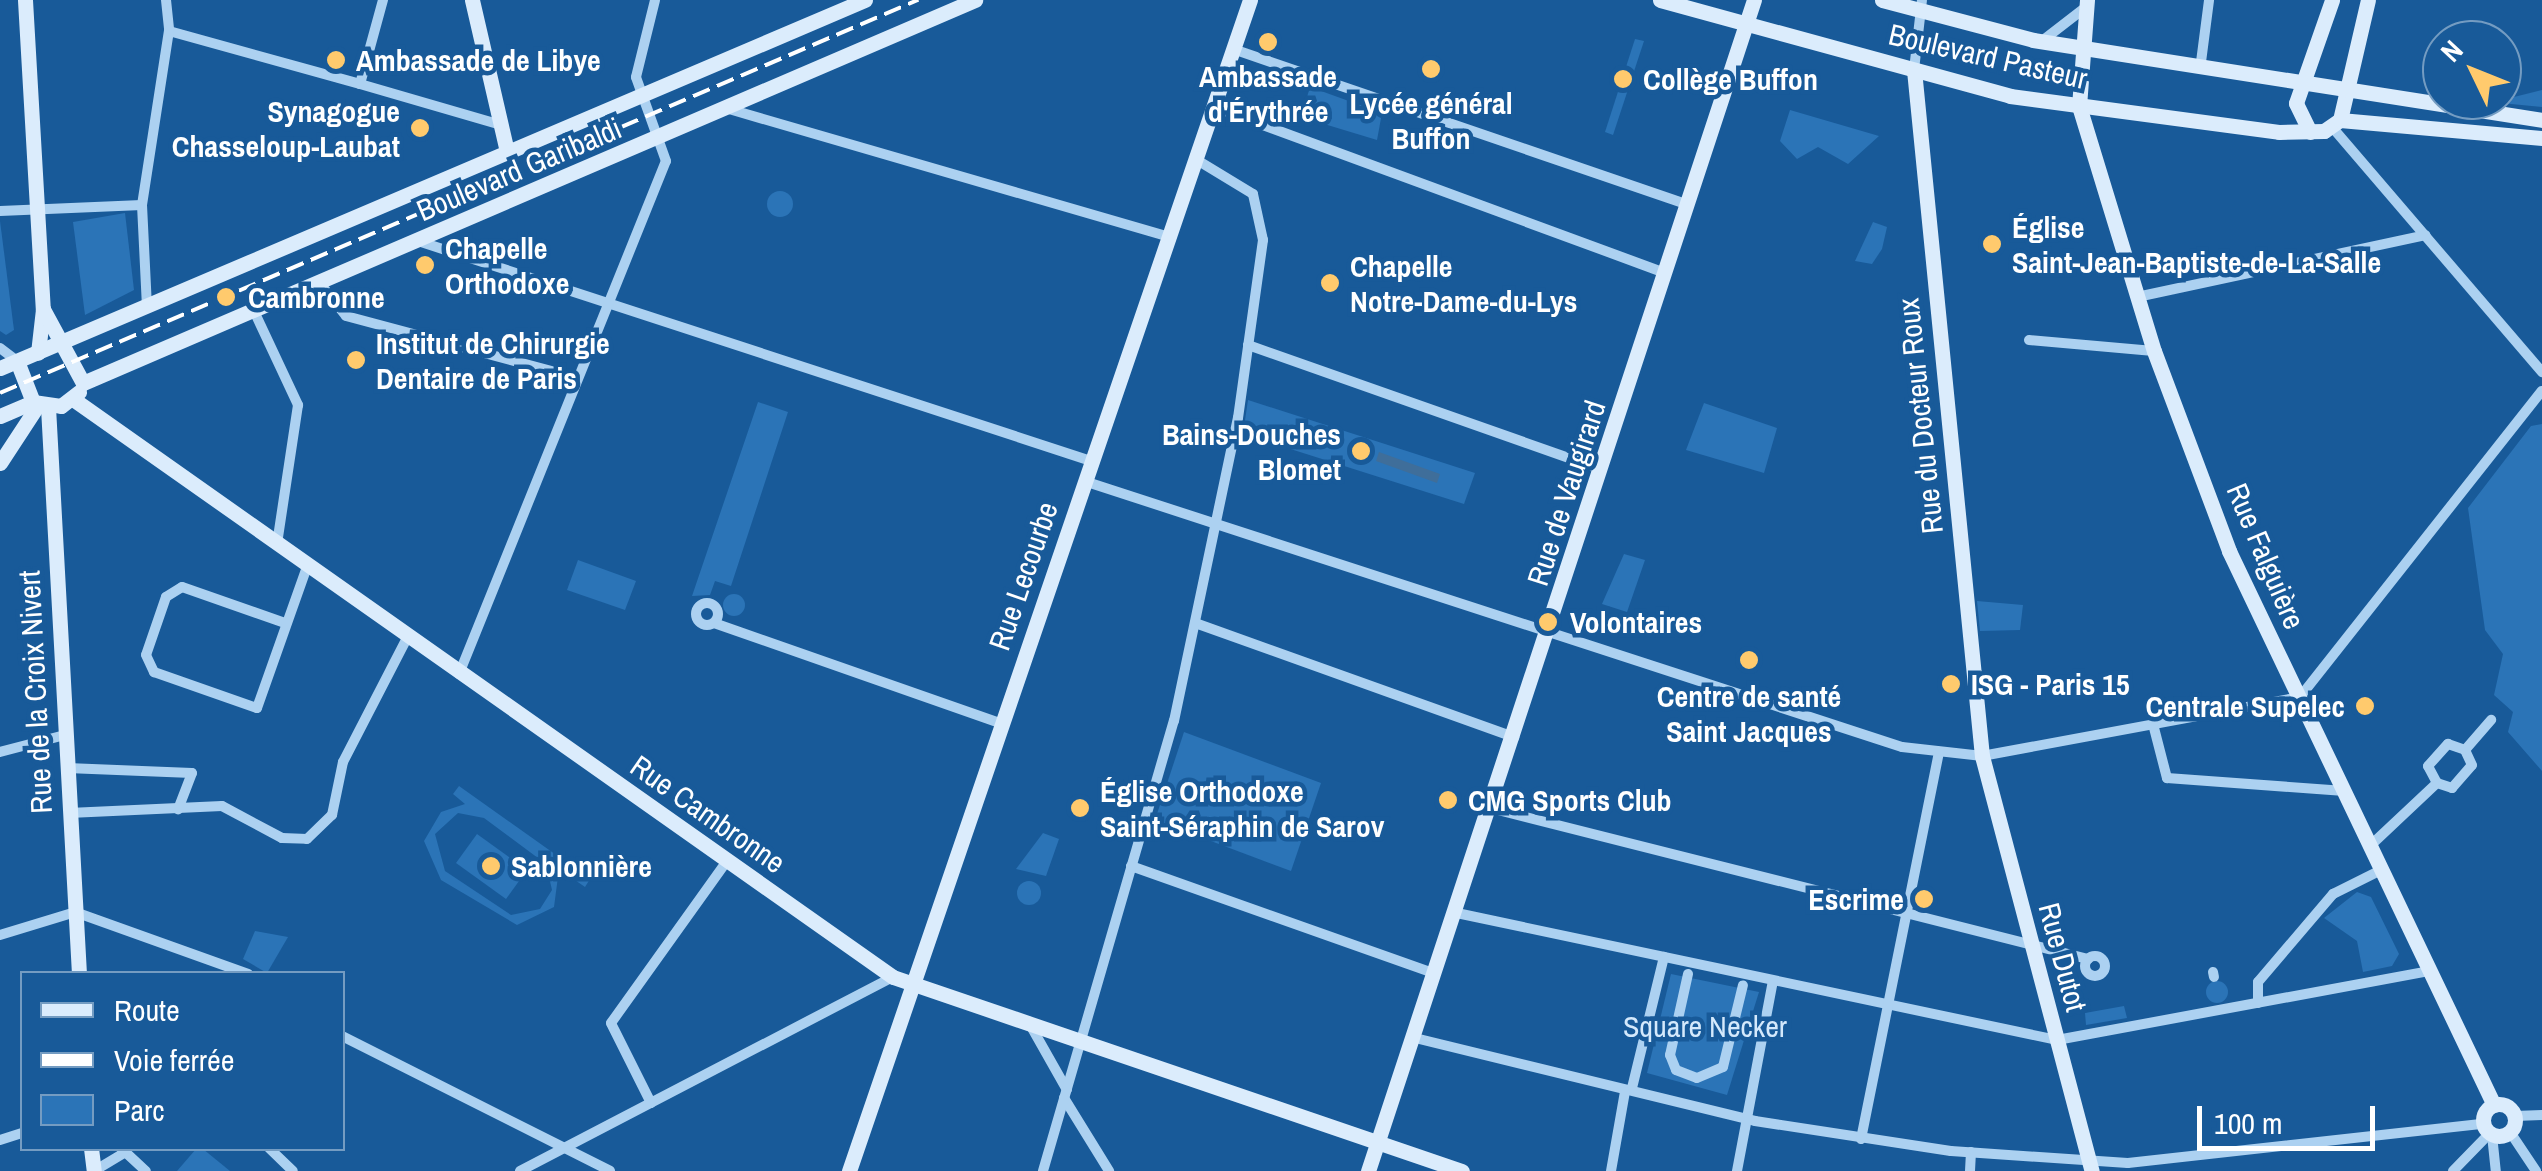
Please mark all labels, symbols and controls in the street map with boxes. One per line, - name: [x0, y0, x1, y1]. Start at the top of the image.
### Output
- street label: Boulevard Pasteur: [1885, 16, 2091, 96]
- north arrow: [2422, 20, 2522, 120]
- marker: Ambassade d'Érythrée: [1257, 31, 1279, 53]
- text: N: [2432, 32, 2471, 70]
- place label: Ambassade de Libye: [356, 42, 601, 78]
- marker: Ambassade de Libye: [325, 49, 347, 71]
- place label: Ambassade d'Érythrée: [1199, 58, 1337, 128]
- marker: Lycée général Buffon: [1420, 58, 1442, 80]
- place label: Collège Buffon: [1643, 61, 1818, 97]
- marker: Collège Buffon: [1612, 68, 1634, 90]
- place label: Lycée général Buffon: [1349, 85, 1513, 156]
- place label: Synagogue Chasseloup-Laubat: [172, 93, 400, 164]
- street label: Boulevard Garibaldi: [411, 110, 627, 228]
- marker: Synagogue Chasseloup-Laubat: [409, 117, 431, 139]
- place label: Église Saint-Jean-Baptiste-de-La-Salle: [2012, 209, 2381, 280]
- place label: Chapelle Orthodoxe: [445, 230, 569, 300]
- marker: Église Saint-Jean-Baptiste-de-La-Salle: [1981, 233, 2003, 255]
- place label: Chapelle Notre-Dame-du-Lys: [1350, 248, 1577, 318]
- marker: Chapelle Orthodoxe: [414, 254, 436, 276]
- marker: Chapelle Notre-Dame-du-Lys: [1319, 272, 1341, 294]
- place label: Cambronne: [248, 279, 385, 315]
- marker: Cambronne: [213, 284, 239, 310]
- street label: Rue du Docteur Roux: [1890, 296, 1950, 536]
- place label: Institut de Chirurgie Dentaire de Paris: [376, 325, 610, 396]
- marker: Institut de Chirurgie Dentaire de Paris: [345, 349, 367, 371]
- street label: Rue de Vaugirard: [1519, 396, 1613, 590]
- place label: Bains-Douches Blomet: [1162, 416, 1341, 486]
- marker: Bains-Douches Blomet: [1350, 440, 1372, 462]
- street label: Rue Falguière: [2219, 478, 2313, 634]
- street label: Rue Lecourbe: [981, 497, 1065, 655]
- street label: Rue de la Croix Nivert: [11, 570, 59, 814]
- place label: Volontaires: [1570, 604, 1702, 640]
- marker: Volontaires: [1535, 609, 1561, 635]
- marker: Centre de santé Saint Jacques: [1736, 647, 1762, 673]
- place label: ISG - Paris 15: [1971, 666, 2130, 702]
- marker: ISG - Paris 15: [1940, 673, 1962, 695]
- place label: Centre de santé Saint Jacques: [1657, 678, 1841, 748]
- place label: Centrale Supelec: [2145, 688, 2345, 724]
- marker: Centrale Supelec: [2354, 695, 2376, 717]
- street label: Rue Cambronne: [624, 747, 792, 881]
- place label: Église Orthodoxe Saint-Séraphin de Sarov: [1100, 773, 1384, 844]
- place label: CMG Sports Club: [1468, 782, 1672, 818]
- marker: CMG Sports Club: [1437, 789, 1459, 811]
- marker: Église Orthodoxe Saint-Séraphin de Sarov: [1069, 797, 1091, 819]
- place label: Sablonnière: [511, 848, 652, 884]
- marker: Sablonnière: [480, 855, 502, 877]
- place label: Escrime: [1808, 881, 1904, 917]
- marker: Escrime: [1913, 888, 1935, 910]
- street label: Rue Dutot: [2031, 899, 2095, 1015]
- legend: [20, 971, 345, 1151]
- text: Route: [114, 990, 180, 1030]
- park label: Square Necker: [1623, 1008, 1787, 1044]
- text: Voie ferrée: [114, 1040, 234, 1080]
- scale bar: [2202, 1086, 2380, 1148]
- text: Parc: [114, 1090, 165, 1130]
- text: 100 m: [2214, 1103, 2282, 1143]

